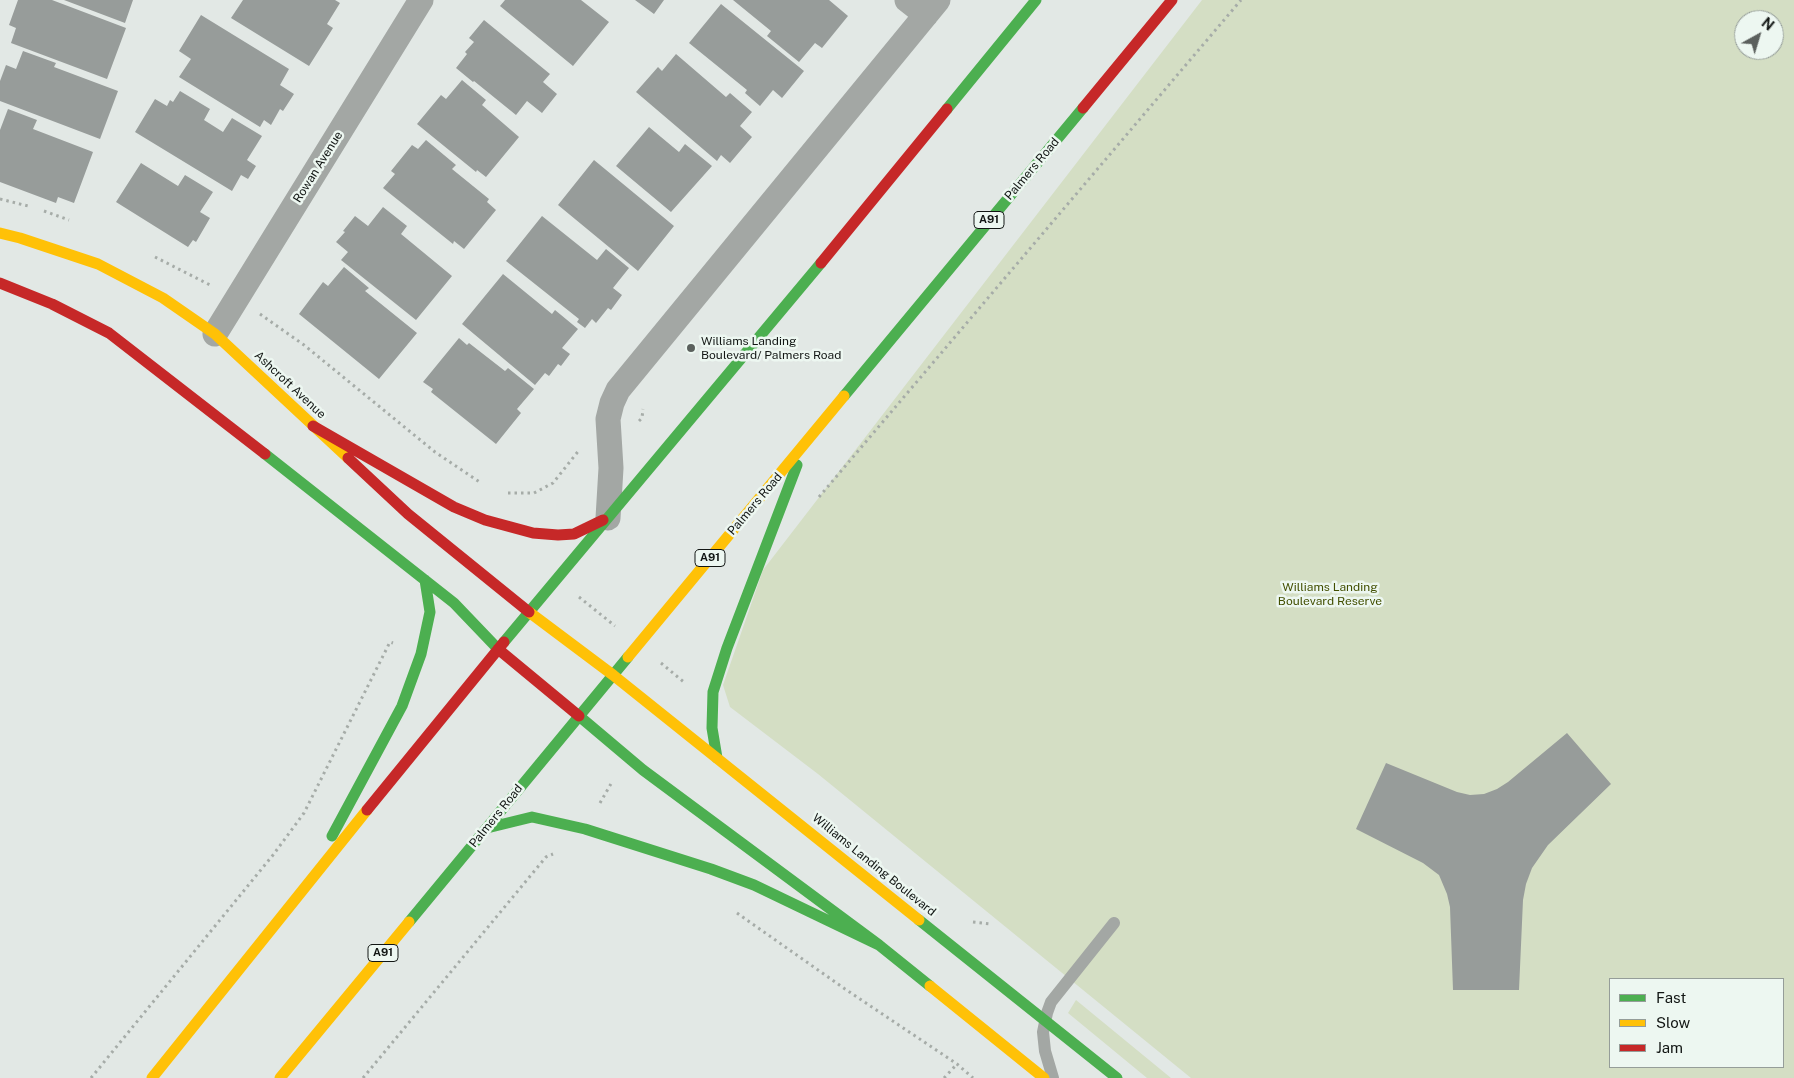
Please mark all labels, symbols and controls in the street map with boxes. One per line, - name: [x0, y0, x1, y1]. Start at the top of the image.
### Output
- north arrow: [1734, 10, 1784, 60]
- text: N: [1759, 14, 1777, 34]
- street label: Rowan Avenue: [290, 129, 346, 205]
- street label: Palmers Road: [1002, 135, 1062, 203]
- road number: A91: [974, 212, 1004, 228]
- place label: Williams Landing Boulevard/ Palmers Road: [701, 334, 841, 362]
- marker: Williams Landing Boulevard/ Palmers Road: [685, 342, 697, 354]
- street label: Ashcroft Avenue: [251, 348, 329, 422]
- street label: Palmers Road: [725, 470, 785, 538]
- road number: A91: [695, 550, 725, 566]
- park label: Williams Landing Boulevard Reserve: [1278, 580, 1382, 608]
- street label: Palmers Road: [466, 782, 526, 850]
- street label: Williams Landing Boulevard: [809, 811, 939, 919]
- road number: A91: [368, 944, 398, 961]
- legend: [1609, 978, 1784, 1068]
- text: Fast: [1656, 989, 1686, 1006]
- text: Slow: [1656, 1014, 1690, 1031]
- text: Jam: [1656, 1039, 1683, 1056]

